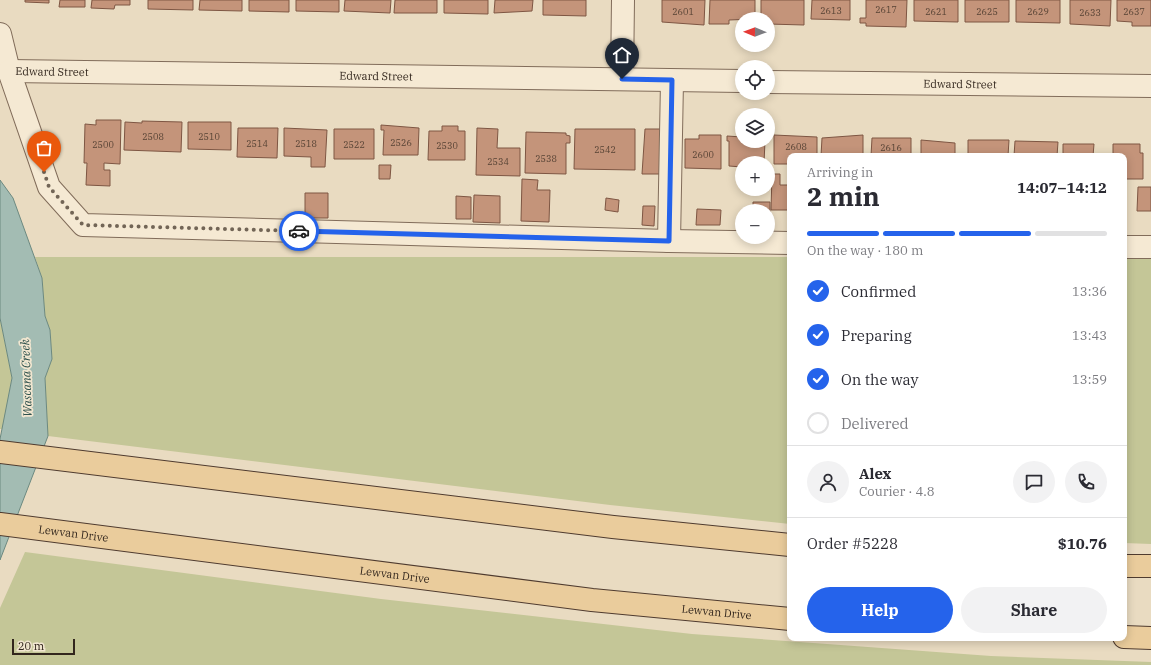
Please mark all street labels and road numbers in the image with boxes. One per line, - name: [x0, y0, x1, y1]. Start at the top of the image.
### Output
- street label: Edward Street: [15, 64, 89, 79]
- street label: Edward Street: [339, 69, 413, 84]
- street label: Edward Street: [923, 77, 997, 91]
- street label: Lewvan Drive: [38, 522, 109, 545]
- street label: Lewvan Drive: [359, 563, 431, 586]
- street label: Lewvan Drive: [681, 602, 752, 622]

